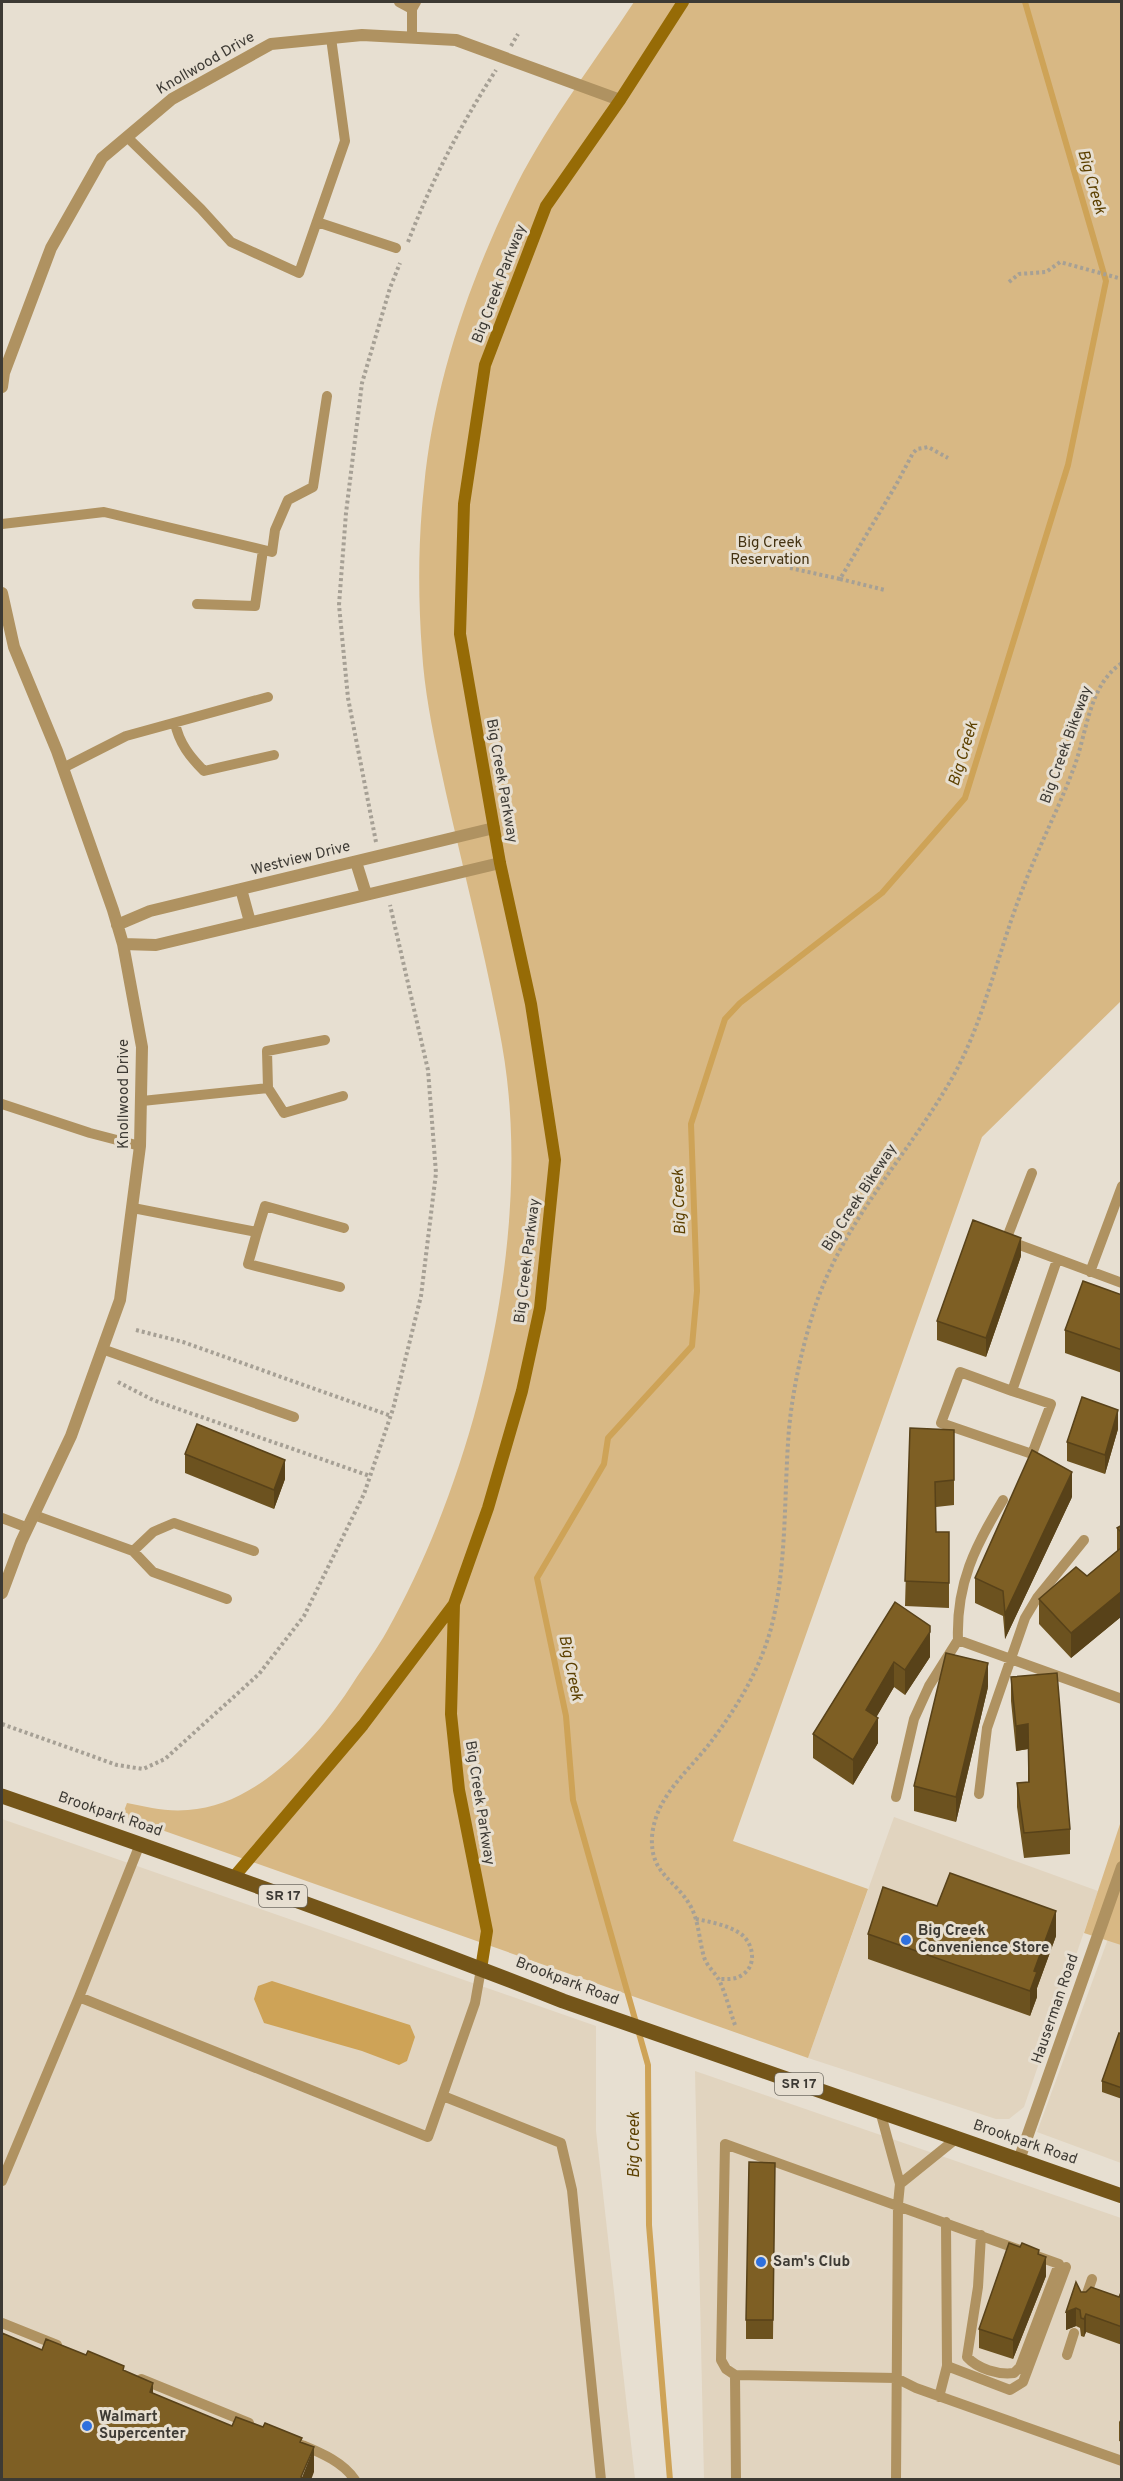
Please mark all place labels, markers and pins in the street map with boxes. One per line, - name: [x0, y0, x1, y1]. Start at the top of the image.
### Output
- place label: Big Creek Convenience Store: [918, 1922, 1049, 1958]
- marker: Big Creek Convenience Store: [899, 1933, 913, 1947]
- place label: Sam's Club: [773, 2253, 850, 2272]
- marker: Sam's Club: [754, 2255, 768, 2269]
- place label: Walmart Supercenter: [99, 2408, 186, 2444]
- marker: Walmart Supercenter: [80, 2419, 94, 2433]

